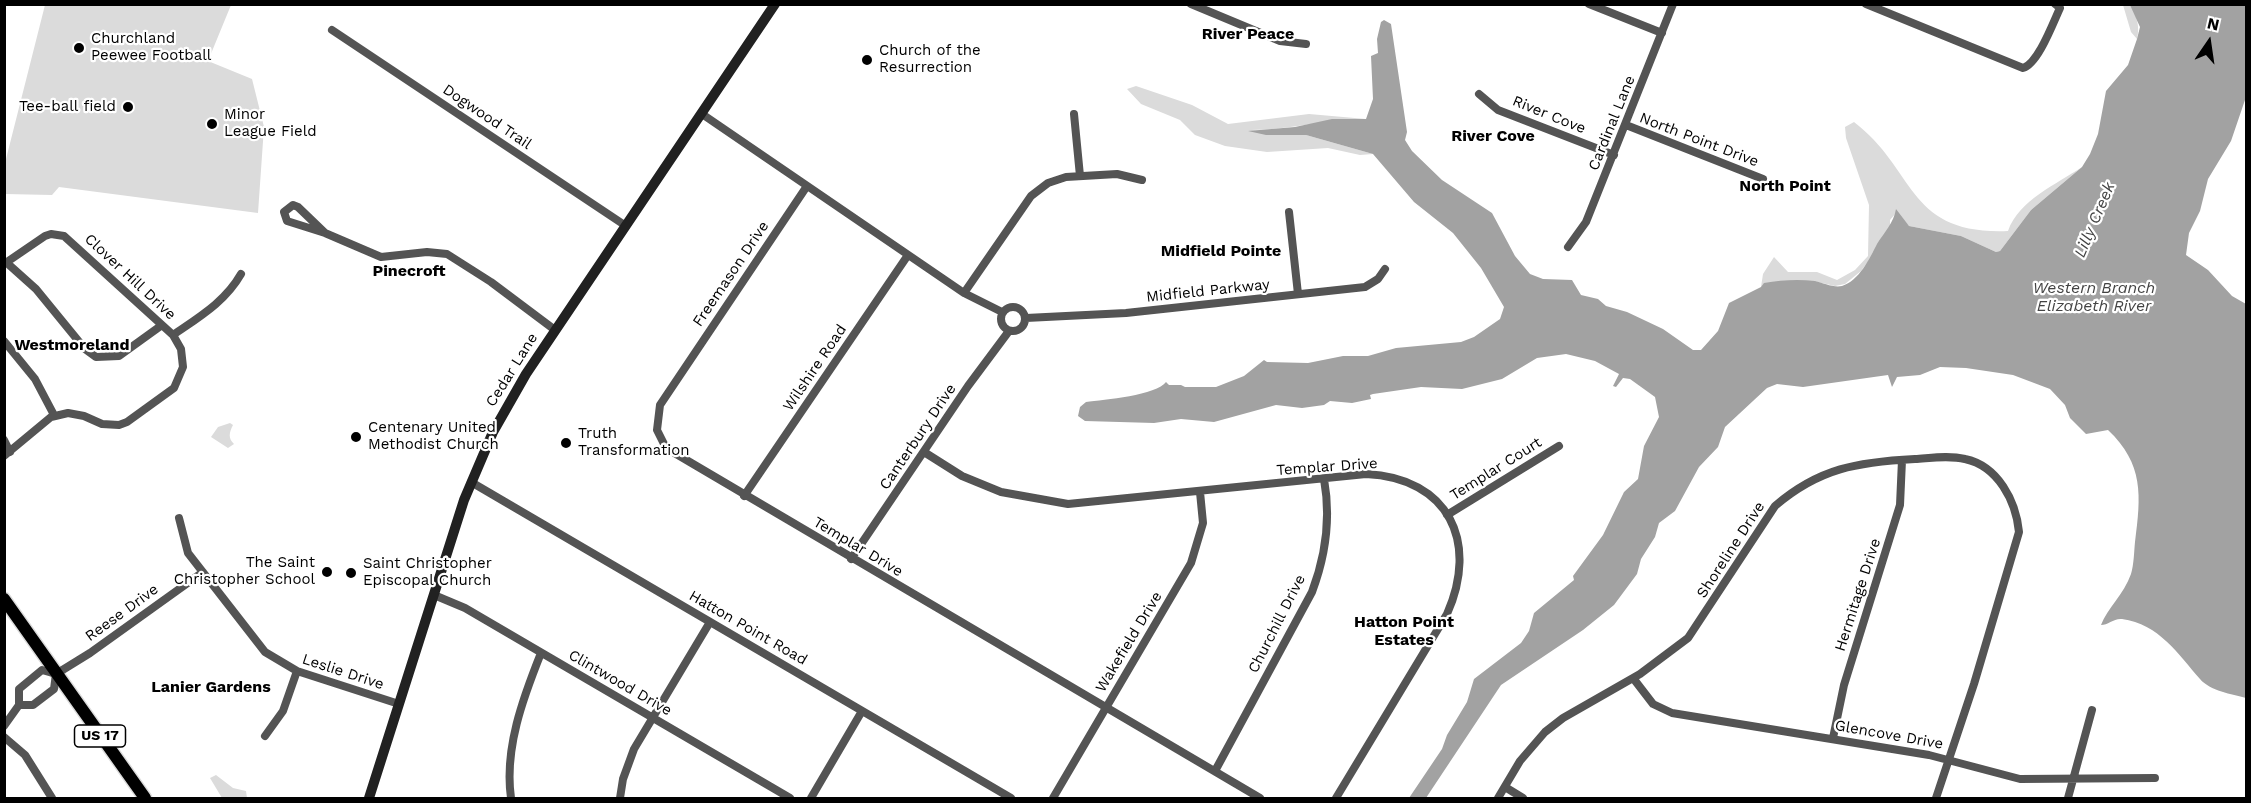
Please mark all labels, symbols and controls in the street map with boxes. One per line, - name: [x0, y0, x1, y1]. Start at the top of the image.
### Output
- north arrow: [2179, 12, 2239, 72]
- text: N: [2205, 13, 2221, 35]
- district label: River Peace: [1202, 24, 1294, 44]
- place label: Churchland Peewee Football: [91, 30, 211, 65]
- marker: Churchland Peewee Football: [72, 41, 86, 55]
- place label: Church of the Resurrection: [879, 42, 981, 77]
- marker: Church of the Resurrection: [860, 53, 874, 67]
- street label: Cardinal Lane: [1585, 73, 1639, 173]
- street label: Dogwood Trail: [439, 81, 535, 153]
- street label: River Cove: [1510, 92, 1588, 138]
- place label: Tee-ball field: [19, 98, 116, 116]
- marker: Tee-ball field: [121, 100, 135, 114]
- place label: Minor League Field: [224, 106, 317, 141]
- street label: North Point Drive: [1637, 109, 1761, 171]
- marker: Minor League Field: [205, 117, 219, 131]
- district label: River Cove: [1451, 126, 1535, 146]
- district label: North Point: [1739, 176, 1831, 196]
- water label: Lilly Creek: [2071, 179, 2119, 261]
- street label: Freemason Drive: [689, 218, 773, 330]
- street label: Clover Hill Drive: [81, 230, 179, 324]
- district label: Midfield Pointe: [1161, 241, 1281, 261]
- district label: Pinecroft: [373, 261, 445, 281]
- street label: Midfield Parkway: [1145, 276, 1271, 306]
- water label: Western Branch Elizabeth River: [2033, 278, 2155, 316]
- street label: Wilshire Road: [779, 321, 851, 415]
- street label: Cedar Lane: [482, 330, 542, 410]
- district label: Westmoreland: [14, 335, 130, 355]
- street label: Canterbury Drive: [876, 381, 960, 493]
- place label: Centenary United Methodist Church: [368, 419, 499, 454]
- place label: Truth Transformation: [578, 425, 689, 460]
- marker: Centenary United Methodist Church: [349, 430, 363, 444]
- street label: Templar Court: [1447, 434, 1545, 504]
- marker: Truth Transformation: [559, 436, 573, 450]
- street label: Templar Drive: [1276, 454, 1378, 480]
- street label: Shoreline Drive: [1693, 498, 1769, 602]
- street label: Templar Drive: [810, 513, 906, 581]
- street label: Hermitage Drive: [1831, 536, 1885, 654]
- place label: The Saint Christopher School: [174, 554, 315, 589]
- place label: Saint Christopher Episcopal Church: [363, 555, 492, 590]
- marker: The Saint Christopher School: [320, 565, 334, 579]
- marker: Saint Christopher Episcopal Church: [344, 566, 358, 580]
- street label: Churchill Drive: [1244, 572, 1310, 676]
- street label: Reese Drive: [82, 580, 162, 646]
- street label: Hatton Point Road: [686, 587, 810, 669]
- street label: Wakefield Drive: [1092, 588, 1166, 696]
- district label: Hatton Point Estates: [1354, 612, 1454, 650]
- street label: Clintwood Drive: [565, 646, 675, 720]
- street label: Leslie Drive: [300, 650, 386, 694]
- district label: Lanier Gardens: [151, 677, 271, 697]
- street label: Glencove Drive: [1833, 717, 1945, 753]
- road number: US 17: [74, 725, 126, 747]

